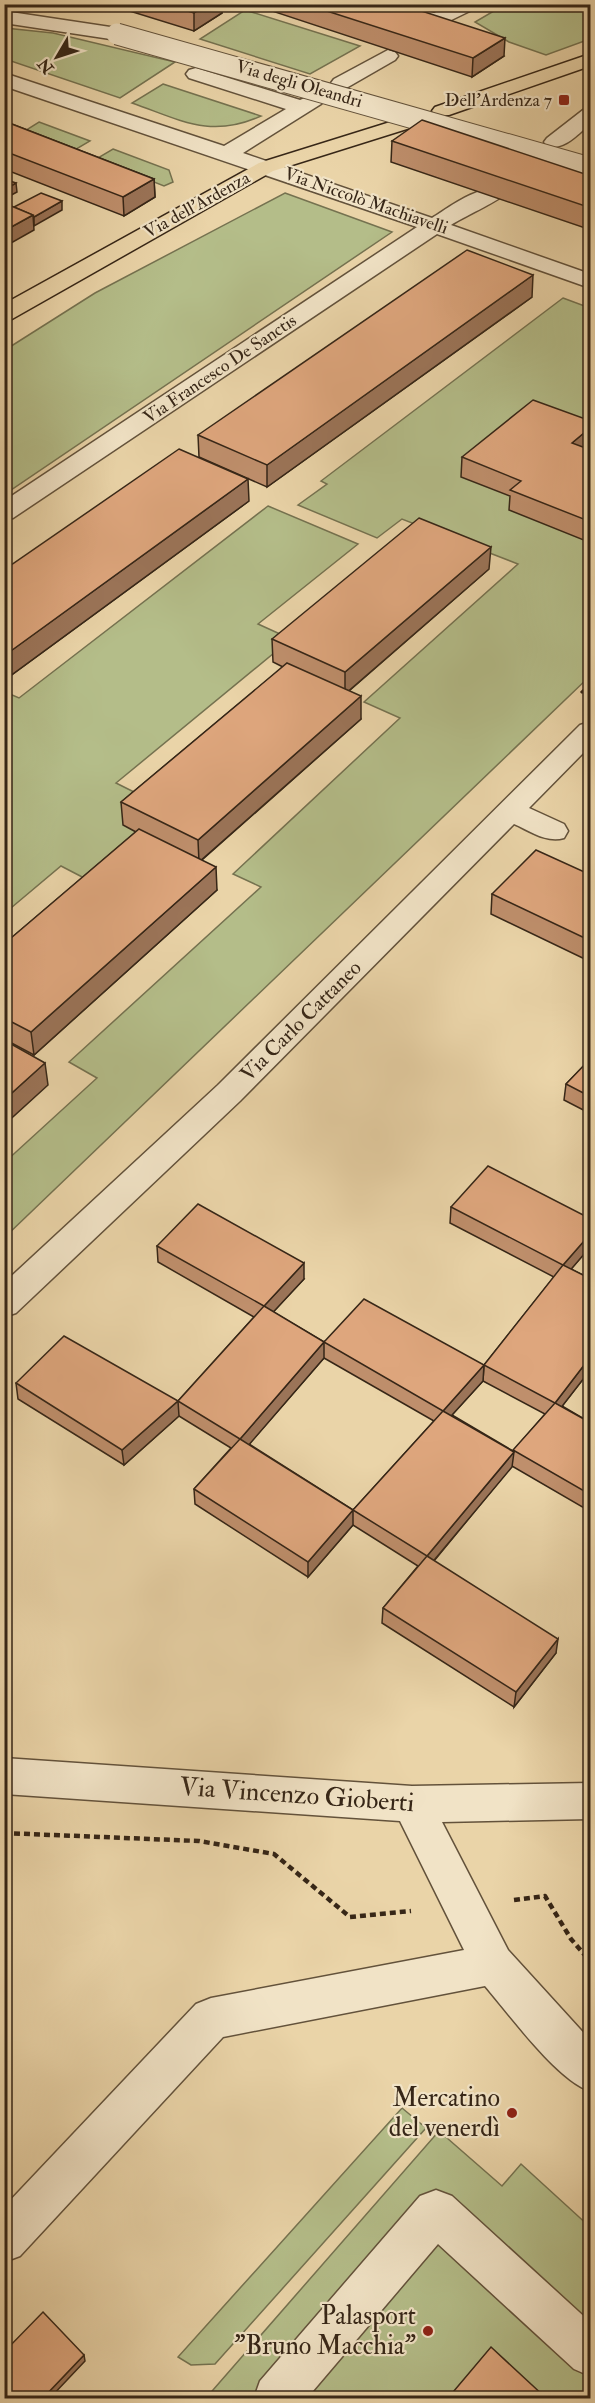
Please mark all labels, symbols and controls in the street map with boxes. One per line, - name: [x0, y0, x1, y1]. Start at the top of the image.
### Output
- north arrow: [27, 27, 87, 87]
- text: N: [33, 53, 59, 78]
- street label: Via degli Oleandri: [233, 55, 365, 113]
- place label: Dell’Ardenza 7: [445, 89, 552, 112]
- marker: Dell’Ardenza 7: [557, 93, 571, 107]
- street label: Via Niccolò Machiavelli: [281, 162, 451, 240]
- street label: Via dell'Ardenza: [140, 166, 255, 244]
- street label: Via Francesco De Sanctis: [139, 309, 301, 429]
- street label: Via Carlo Cattaneo: [235, 955, 367, 1087]
- street label: Via Vincenzo Gioberti: [179, 1771, 415, 1819]
- place label: Mercatino del venerdì: [389, 2082, 500, 2144]
- marker: Mercatino del venerdì: [505, 2106, 519, 2120]
- place label: Palasport "Bruno Macchia": [234, 2300, 416, 2362]
- marker: Palasport "Bruno Macchia": [421, 2324, 435, 2338]

